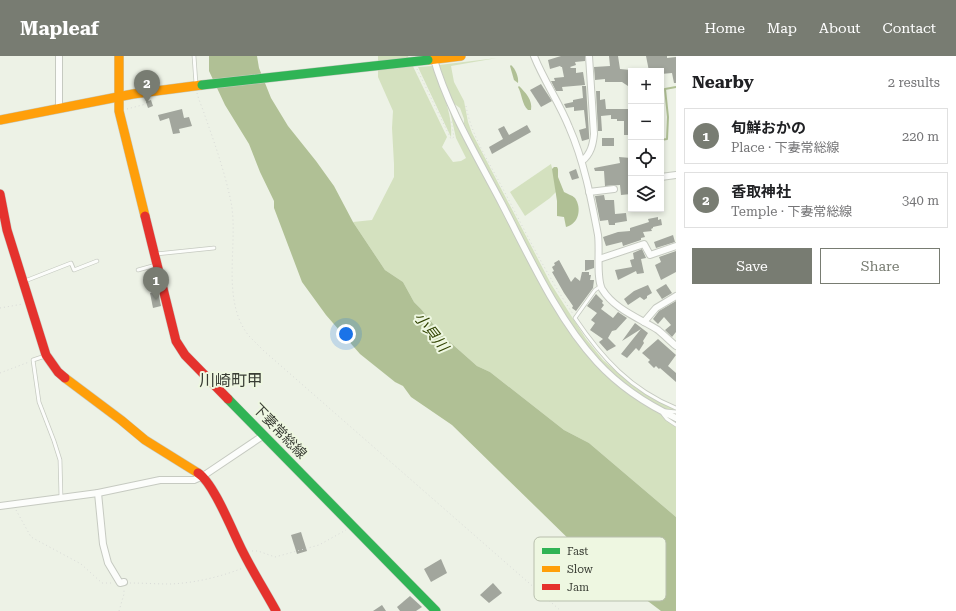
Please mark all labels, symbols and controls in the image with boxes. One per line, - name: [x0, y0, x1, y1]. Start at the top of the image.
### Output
- text: Mapleaf: [20, 17, 99, 40]
- text: Home: [704, 20, 745, 36]
- text: Map: [767, 20, 797, 36]
- text: About: [819, 20, 861, 36]
- text: Contact: [883, 20, 936, 36]
- map controls: [628, 68, 664, 212]
- button: +: [628, 68, 664, 104]
- pin: 2: [134, 70, 160, 103]
- text: Nearby: [692, 72, 754, 92]
- text: 2 results: [888, 75, 940, 90]
- button: −: [628, 104, 664, 140]
- text: 旬鮮おかの: [731, 119, 806, 137]
- text: 1: [702, 129, 710, 144]
- text: 220 m: [902, 129, 939, 144]
- button: locate: [628, 140, 664, 176]
- text: Place · 下妻常総線: [731, 140, 839, 155]
- button: layers: [628, 176, 664, 212]
- text: 香取神社: [731, 183, 791, 201]
- text: 2: [702, 193, 710, 208]
- text: 340 m: [902, 193, 939, 208]
- text: Temple · 下妻常総線: [731, 204, 852, 219]
- button: Save: [692, 248, 812, 284]
- button: Share: [820, 248, 940, 284]
- pin: 1: [143, 267, 169, 300]
- water label: 小貝川: [410, 309, 453, 357]
- your location: [336, 324, 356, 344]
- district label: 川崎町甲: [199, 371, 263, 390]
- street label: 下妻常総線: [250, 400, 310, 462]
- legend: [534, 537, 666, 601]
- text: Fast: [567, 545, 588, 558]
- text: Slow: [567, 563, 594, 576]
- text: Jam: [567, 581, 589, 594]

